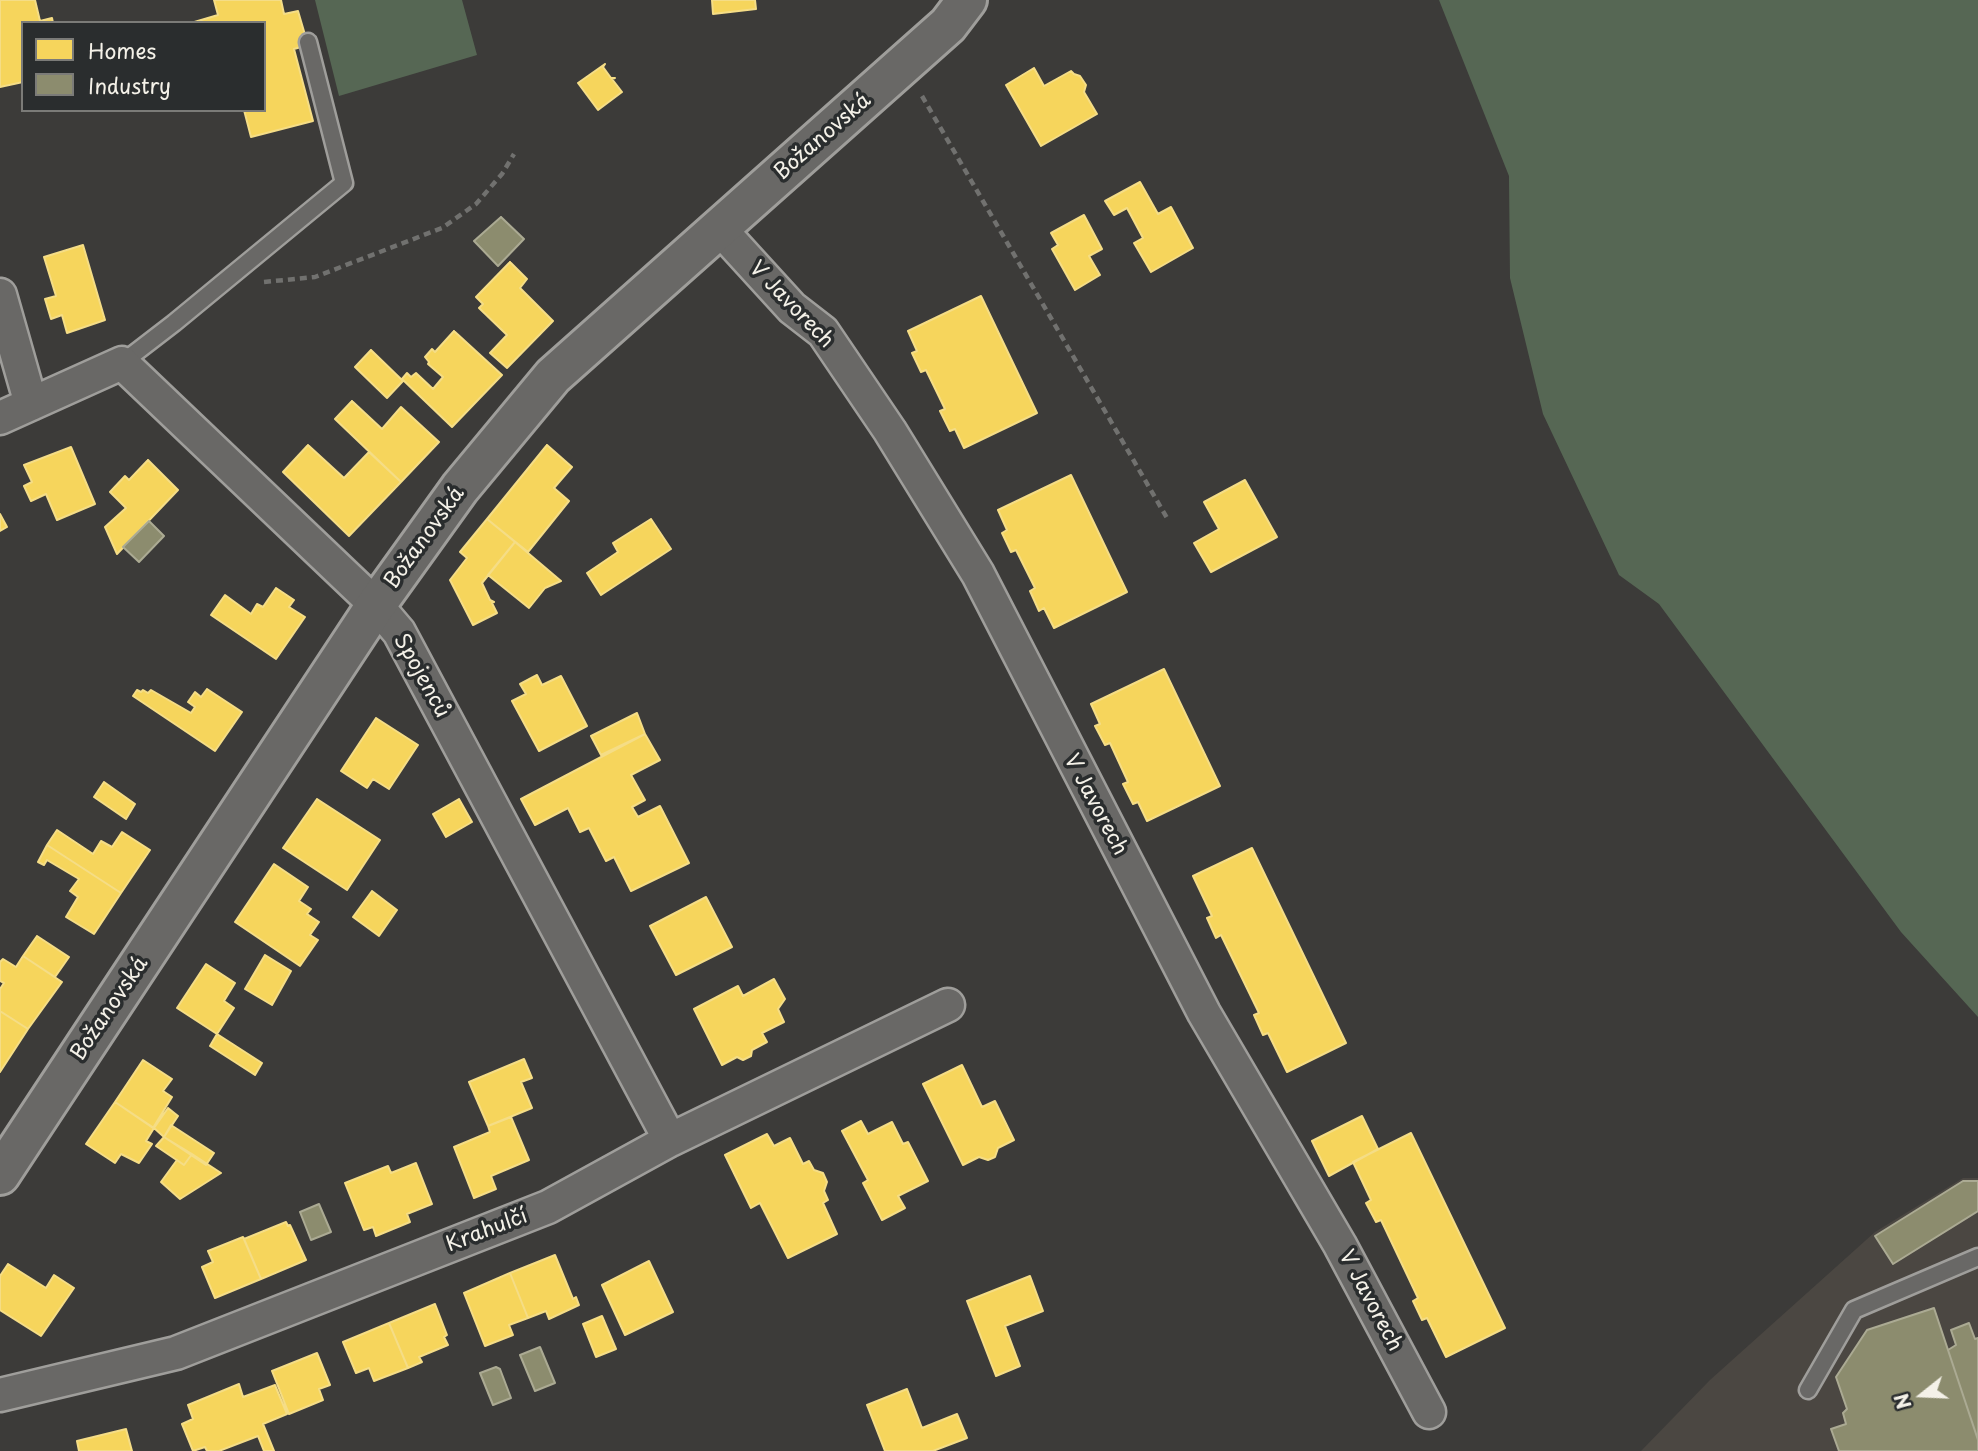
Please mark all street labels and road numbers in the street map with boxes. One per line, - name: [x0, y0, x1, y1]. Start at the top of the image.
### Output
- street label: Božanovská: [770, 88, 876, 186]
- street label: V Javorech: [743, 256, 839, 354]
- street label: Božanovská: [380, 482, 470, 594]
- street label: Spojenců: [388, 630, 454, 722]
- street label: V Javorech: [1058, 750, 1132, 860]
- street label: Božanovská: [66, 952, 154, 1066]
- street label: Krahulčí: [443, 1204, 531, 1258]
- street label: V Javorech: [1333, 1246, 1407, 1356]

